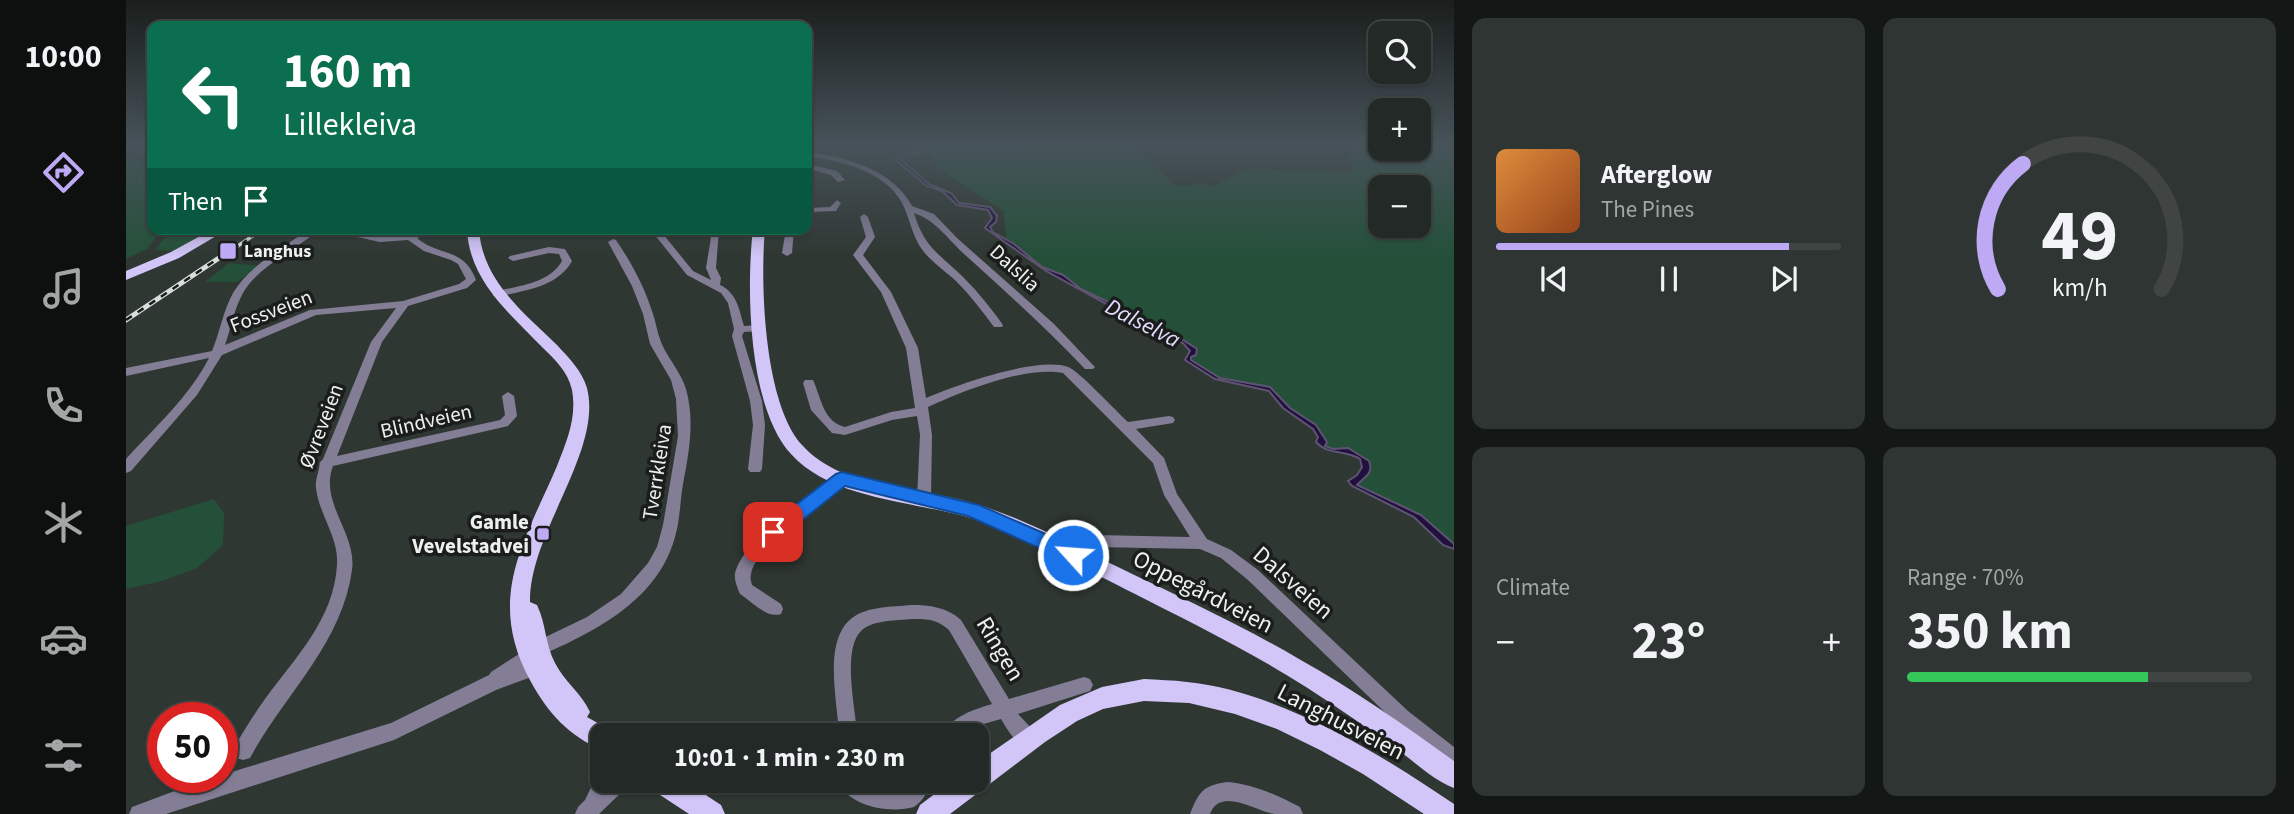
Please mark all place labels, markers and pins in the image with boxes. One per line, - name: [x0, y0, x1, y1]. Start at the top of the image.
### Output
- place label: Langhus: [244, 239, 311, 264]
- marker: Langhus: [218, 241, 238, 261]
- pin: [743, 502, 803, 562]
- place label: Gamle Vevelstadvei: [411, 507, 529, 561]
- marker: Gamle Vevelstadvei: [535, 526, 551, 542]

